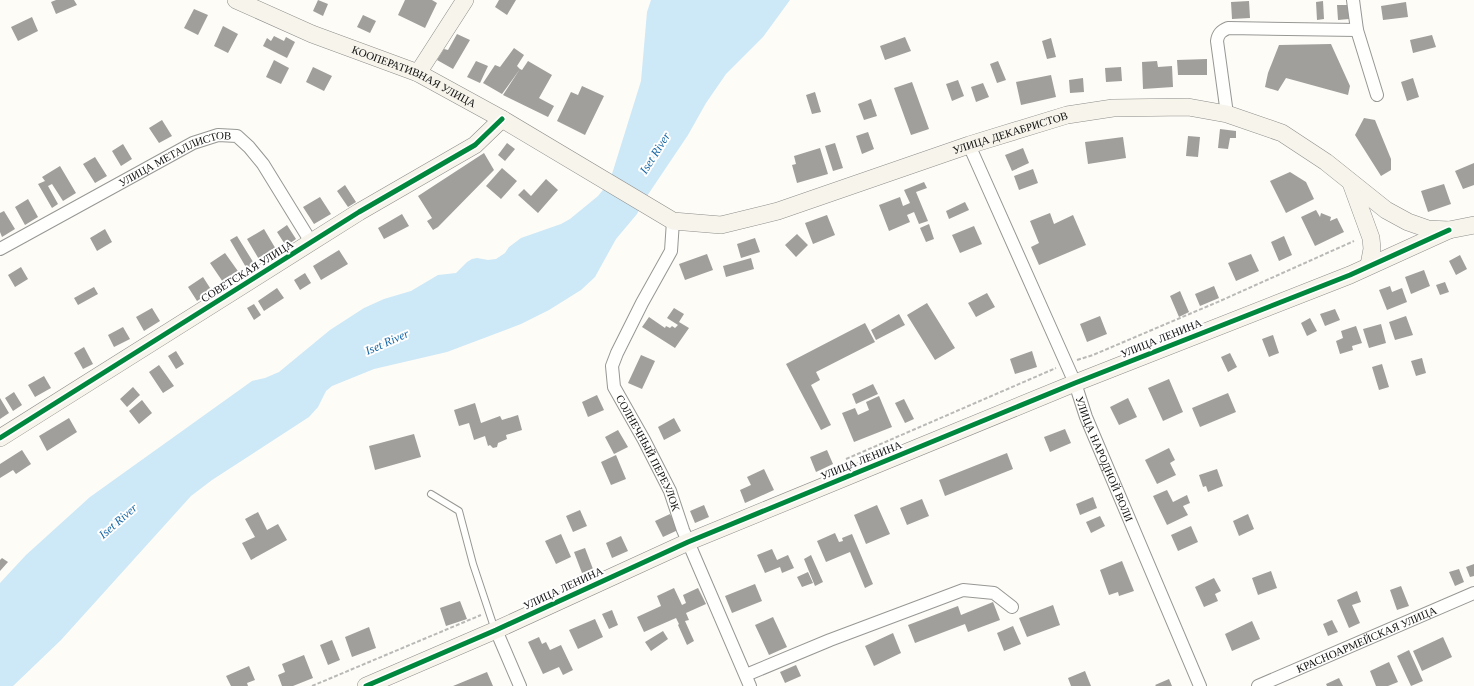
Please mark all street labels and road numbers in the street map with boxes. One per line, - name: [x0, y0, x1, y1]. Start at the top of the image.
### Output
- street label: КООПЕРАТИВНАЯ УЛИЦА: [350, 43, 478, 110]
- street label: УЛИЦА ДЕКАБРИСТОВ: [951, 109, 1069, 156]
- street label: УЛИЦА МЕТАЛЛИСТОВ: [117, 129, 232, 189]
- street label: СОВЕТСКАЯ УЛИЦА: [199, 238, 295, 304]
- street label: УЛИЦА ЛЕНИНА: [1119, 316, 1203, 360]
- street label: СОЛНЕЧНЫЙ ПЕРЕУЛОК: [614, 393, 683, 513]
- street label: УЛИЦА НАРОДНОЙ ВОЛИ: [1074, 395, 1136, 523]
- street label: УЛИЦА ЛЕНИНА: [819, 438, 903, 482]
- street label: УЛИЦА ЛЕНИНА: [521, 564, 605, 612]
- street label: КРАСНОАРМЕЙСКАЯ УЛИЦА: [1295, 604, 1438, 675]

